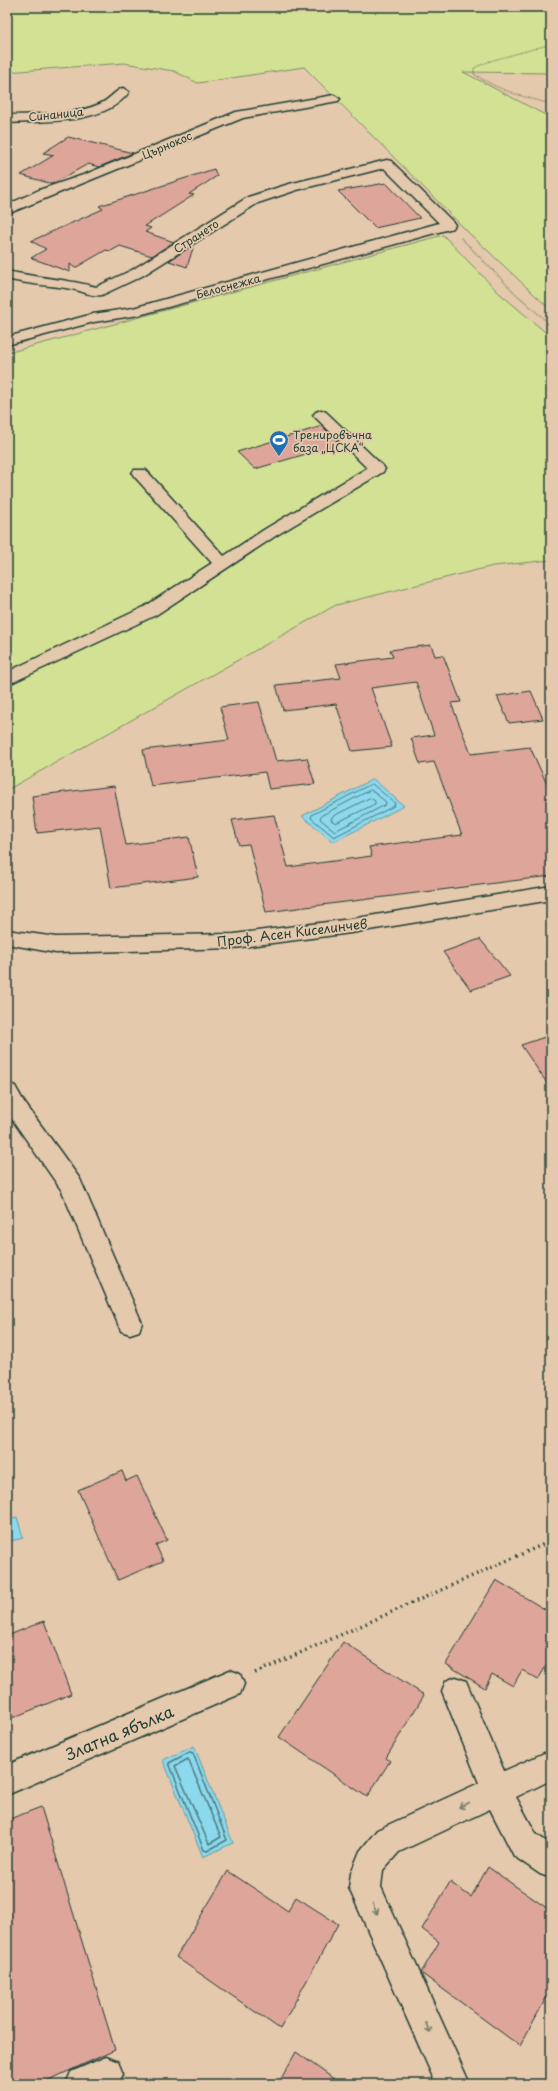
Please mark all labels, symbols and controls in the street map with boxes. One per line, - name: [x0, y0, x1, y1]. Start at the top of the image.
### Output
- street label: Синаница: [28, 103, 84, 125]
- street label: Църнокос: [139, 127, 195, 163]
- street label: Странето: [170, 215, 222, 257]
- street label: Белоснежка: [194, 269, 262, 303]
- place label: Тренировъчна база „ЦСКА“: [293, 426, 372, 456]
- sports icon: Тренировъчна база „ЦСКА“: [268, 429, 290, 457]
- street label: Проф. Асен Киселинчев: [216, 913, 368, 951]
- street label: Златна ябълка: [60, 1698, 177, 1766]
- one-way arrow: [459, 1802, 471, 1809]
- one-way arrow: [371, 1903, 379, 1915]
- one-way arrow: [425, 2021, 432, 2033]

